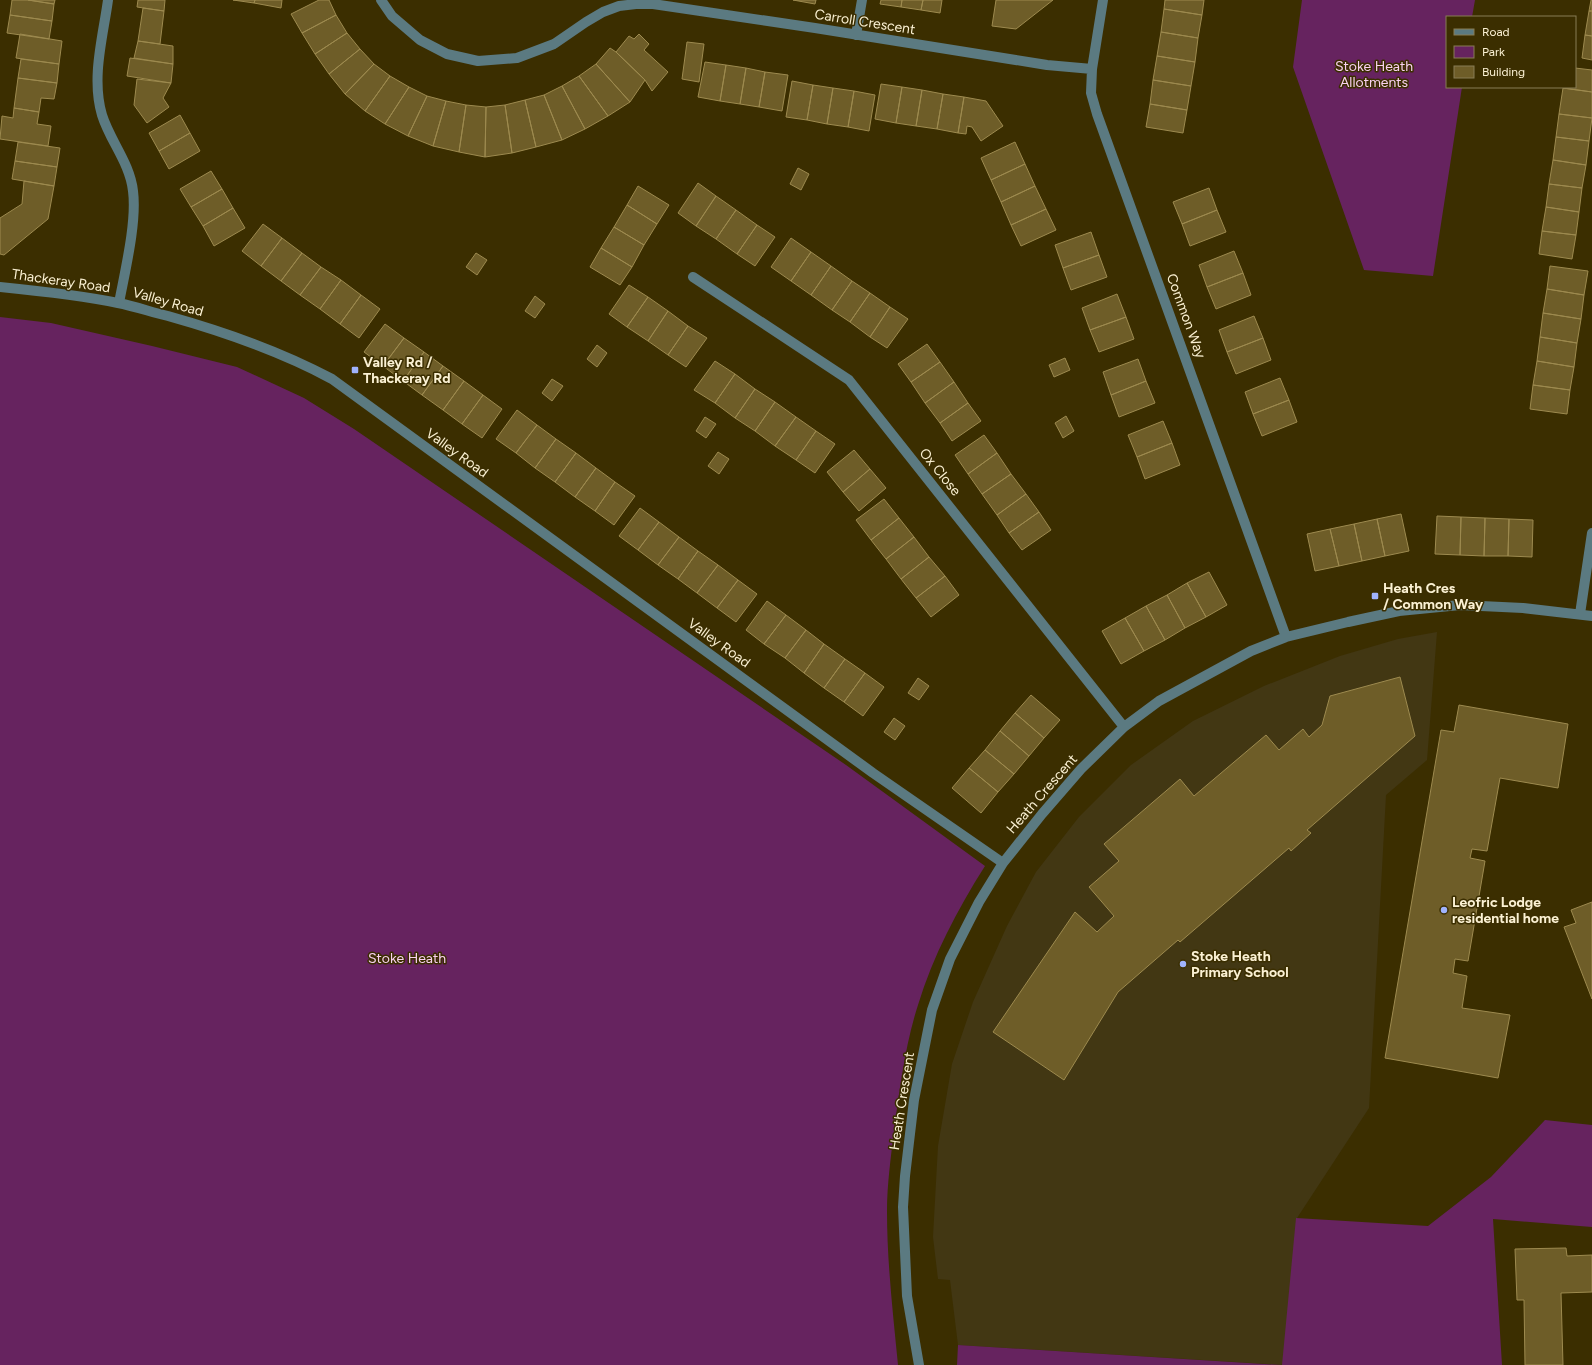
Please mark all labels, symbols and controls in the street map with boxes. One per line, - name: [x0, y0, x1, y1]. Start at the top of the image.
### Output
- street label: Carroll Crescent: [813, 6, 917, 38]
- legend: [1446, 16, 1576, 88]
- text: Road: [1482, 25, 1510, 39]
- text: Park: [1482, 45, 1505, 59]
- park label: Stoke Heath Allotments: [1335, 58, 1413, 91]
- text: Building: [1482, 65, 1525, 79]
- street label: Thackeray Road: [11, 266, 111, 296]
- street label: Common Way: [1163, 271, 1209, 361]
- street label: Valley Road: [131, 284, 205, 320]
- place label: Valley Rd / Thackeray Rd: [363, 354, 451, 387]
- marker: Valley Rd / Thackeray Rd: [350, 365, 360, 375]
- street label: Valley Road: [422, 425, 492, 481]
- street label: Ox Close: [916, 445, 965, 500]
- place label: Heath Cres / Common Way: [1383, 580, 1484, 613]
- marker: Heath Cres / Common Way: [1370, 591, 1380, 601]
- street label: Valley Road: [684, 615, 754, 671]
- street label: Heath Crescent: [1003, 751, 1081, 837]
- place label: Leofric Lodge residential home: [1452, 894, 1559, 927]
- marker: Leofric Lodge residential home: [1439, 905, 1449, 915]
- place label: Stoke Heath Primary School: [1191, 948, 1289, 981]
- park label: Stoke Heath: [368, 950, 446, 967]
- marker: Stoke Heath Primary School: [1178, 959, 1188, 969]
- street label: Heath Crescent: [886, 1051, 918, 1151]

